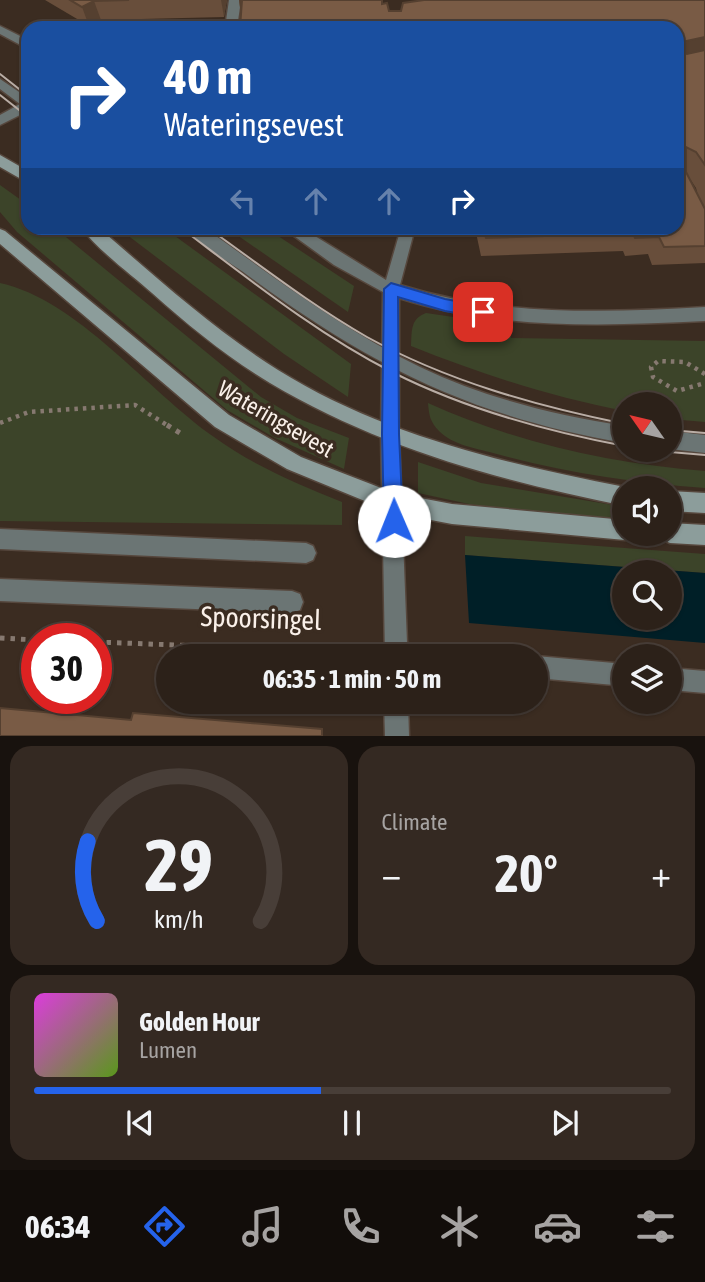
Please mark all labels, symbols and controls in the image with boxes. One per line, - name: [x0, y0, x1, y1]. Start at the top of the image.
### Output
- text: 40 m: [164, 48, 252, 104]
- icon: right: [49, 49, 140, 140]
- text: Wateringsevest: [164, 106, 344, 143]
- icon: left: [224, 182, 262, 220]
- icon: ahead: [297, 182, 335, 220]
- icon: ahead: [370, 182, 408, 220]
- icon: right: [443, 182, 481, 220]
- pin: [453, 282, 513, 342]
- icon: arrive: [464, 293, 502, 331]
- street label: Wateringsevest: [213, 375, 339, 463]
- north arrow: [612, 392, 682, 462]
- map controls: [612, 392, 682, 714]
- button: sound: [612, 476, 682, 546]
- position arrow: [357, 484, 431, 558]
- button: search: [612, 560, 682, 630]
- street label: Spoorsingel: [200, 600, 323, 636]
- speed limit sign: 30: [21, 623, 112, 714]
- button: layers: [612, 644, 682, 714]
- text: 06:35 · 1 min · 50 m: [263, 664, 441, 694]
- text: Climate: [382, 809, 447, 835]
- text: 29: [145, 824, 213, 907]
- text: 20°: [495, 843, 558, 903]
- text: −: [382, 852, 401, 895]
- text: +: [651, 852, 671, 895]
- text: km/h: [154, 905, 204, 933]
- text: Golden Hour: [139, 1007, 259, 1037]
- text: Lumen: [139, 1037, 197, 1063]
- icon: previous: [121, 1104, 159, 1142]
- icon: pause: [333, 1104, 371, 1142]
- icon: next: [546, 1104, 584, 1142]
- icon: directions: [140, 1202, 189, 1251]
- icon: music: [238, 1202, 287, 1251]
- icon: phone: [336, 1202, 385, 1251]
- icon: climate: [435, 1202, 484, 1251]
- icon: car: [533, 1202, 582, 1251]
- icon: filters: [631, 1202, 680, 1251]
- text: 06:34: [25, 1208, 91, 1245]

